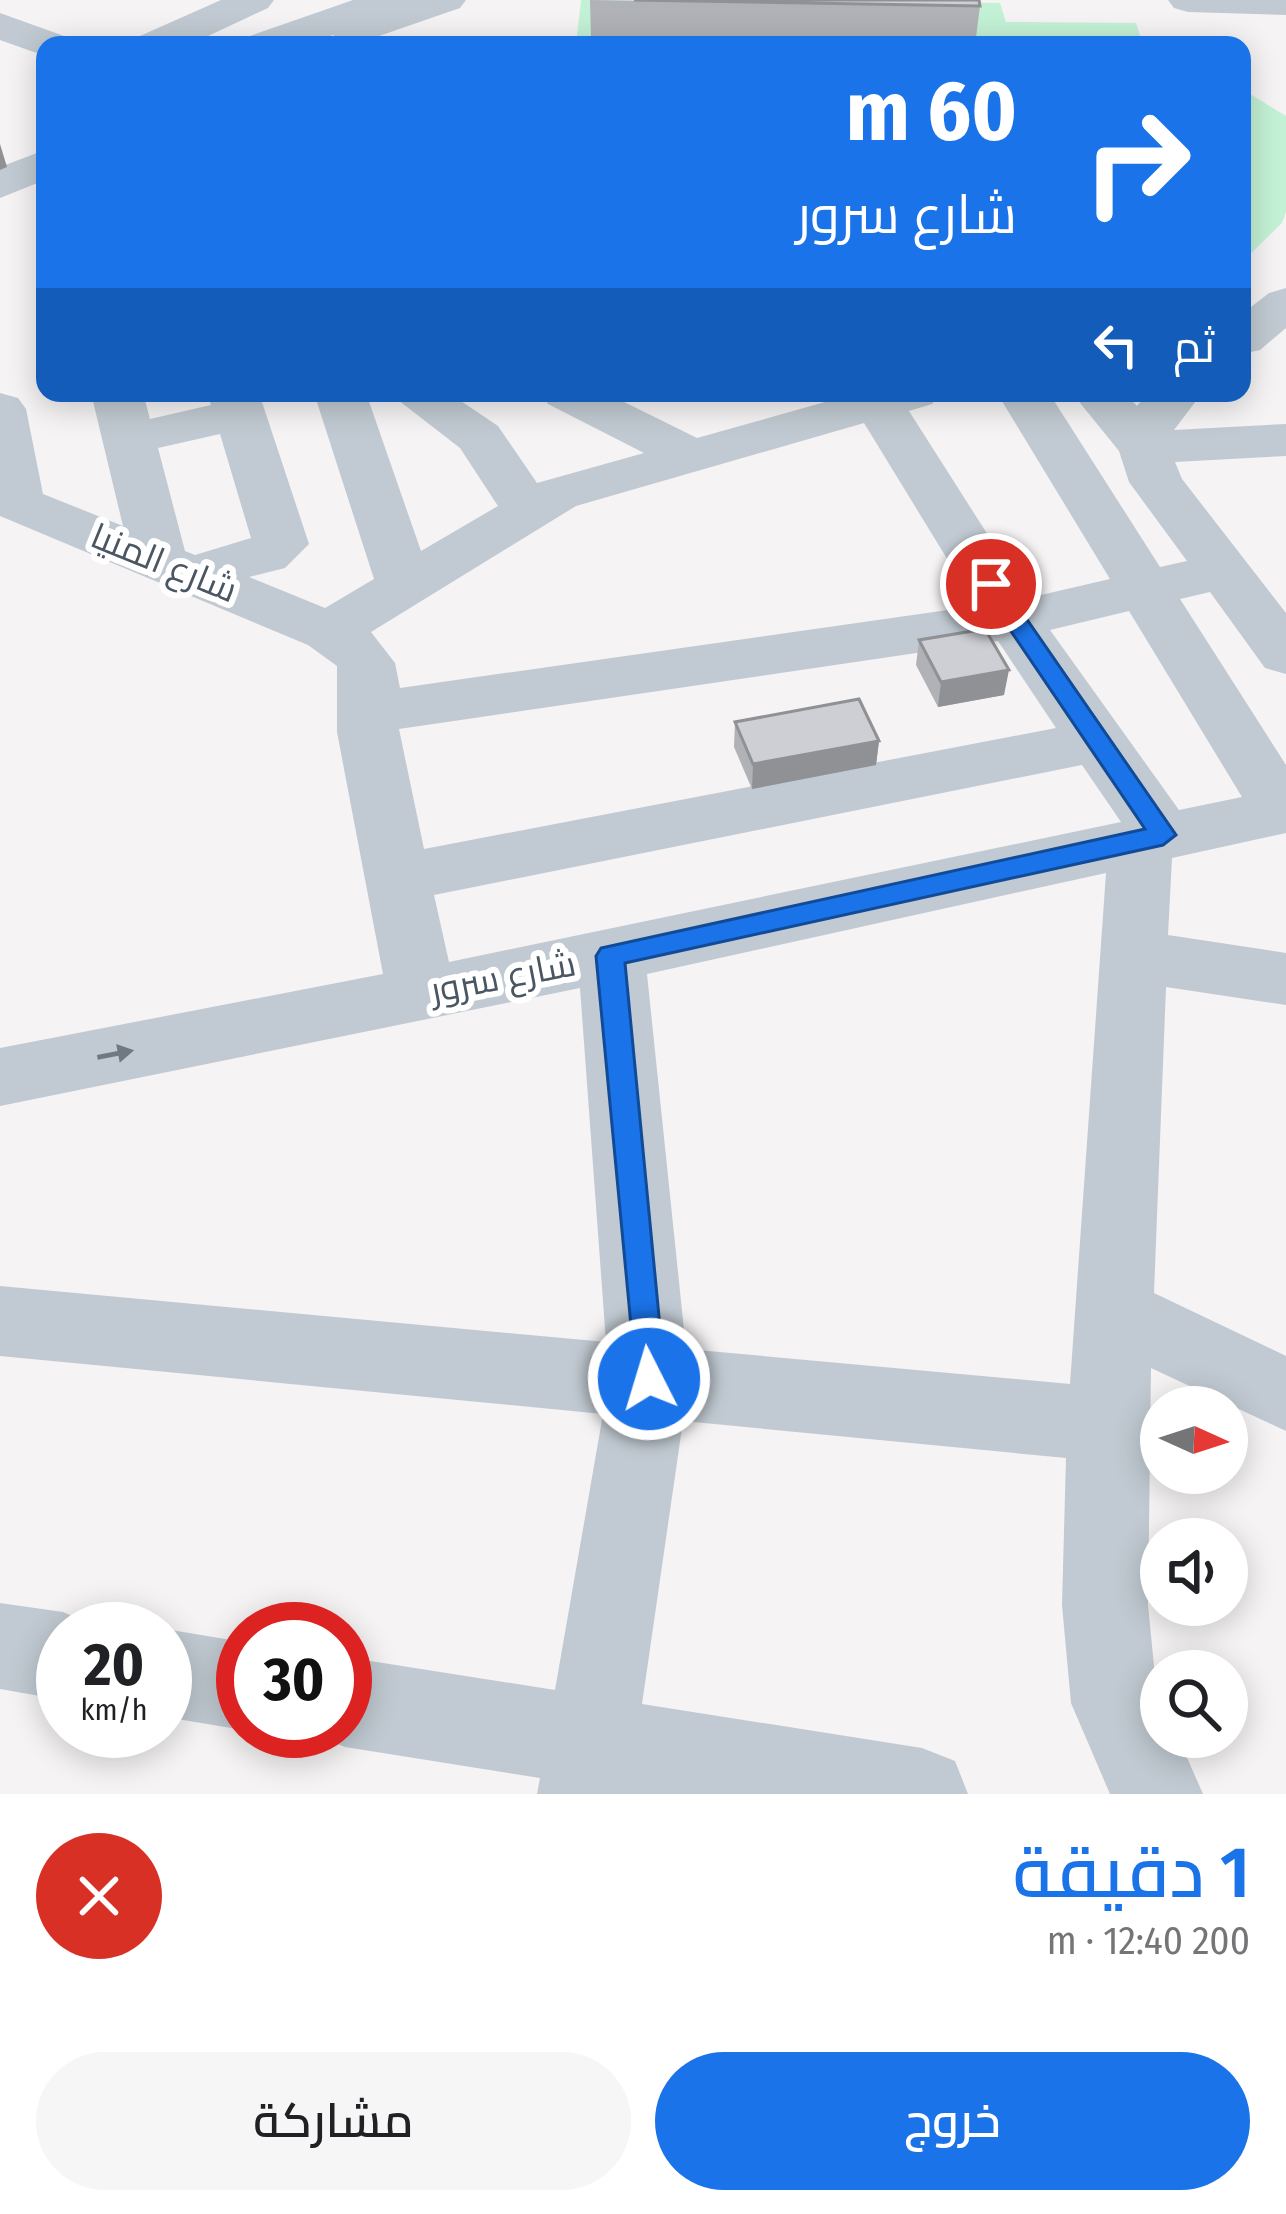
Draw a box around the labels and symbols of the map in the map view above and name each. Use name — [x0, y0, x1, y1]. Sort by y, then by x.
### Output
street label: شارع المنيا — [84, 514, 244, 614]
pin — [940, 533, 1042, 635]
street label: شارع سرور — [425, 941, 580, 1015]
one-way arrow — [96, 1044, 134, 1063]
position arrow — [586, 1316, 712, 1442]
north arrow — [1140, 1386, 1248, 1494]
speed limit sign: 30 — [216, 1602, 372, 1758]

